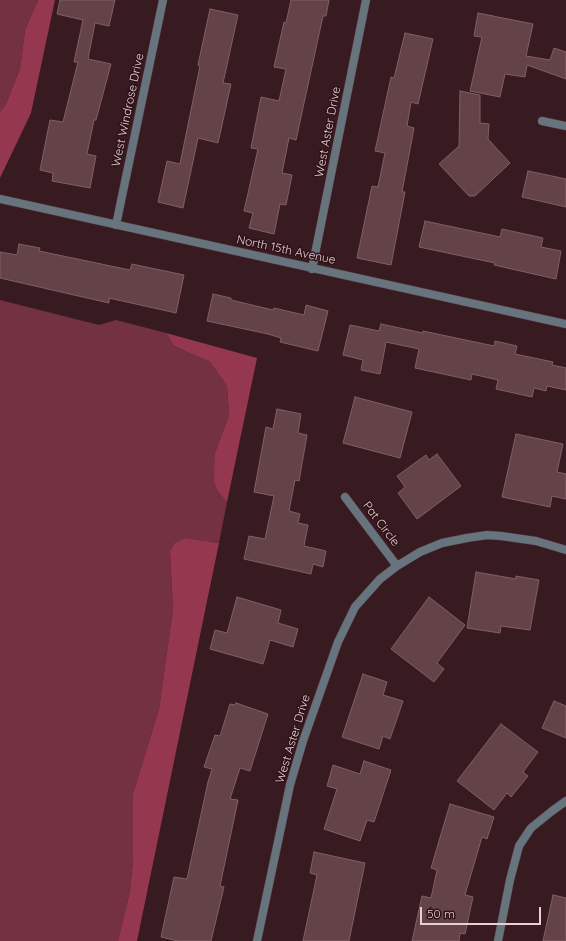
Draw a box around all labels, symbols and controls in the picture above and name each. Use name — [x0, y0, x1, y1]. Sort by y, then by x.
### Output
street label: West Windrose Drive — [109, 52, 147, 168]
street label: West Aster Drive — [312, 85, 344, 179]
street label: North 15th Avenue — [235, 232, 337, 268]
street label: Pat Circle — [360, 499, 402, 549]
street label: West Aster Drive — [273, 693, 313, 785]
scale bar — [422, 899, 543, 925]
text: 50 m — [427, 906, 455, 921]

